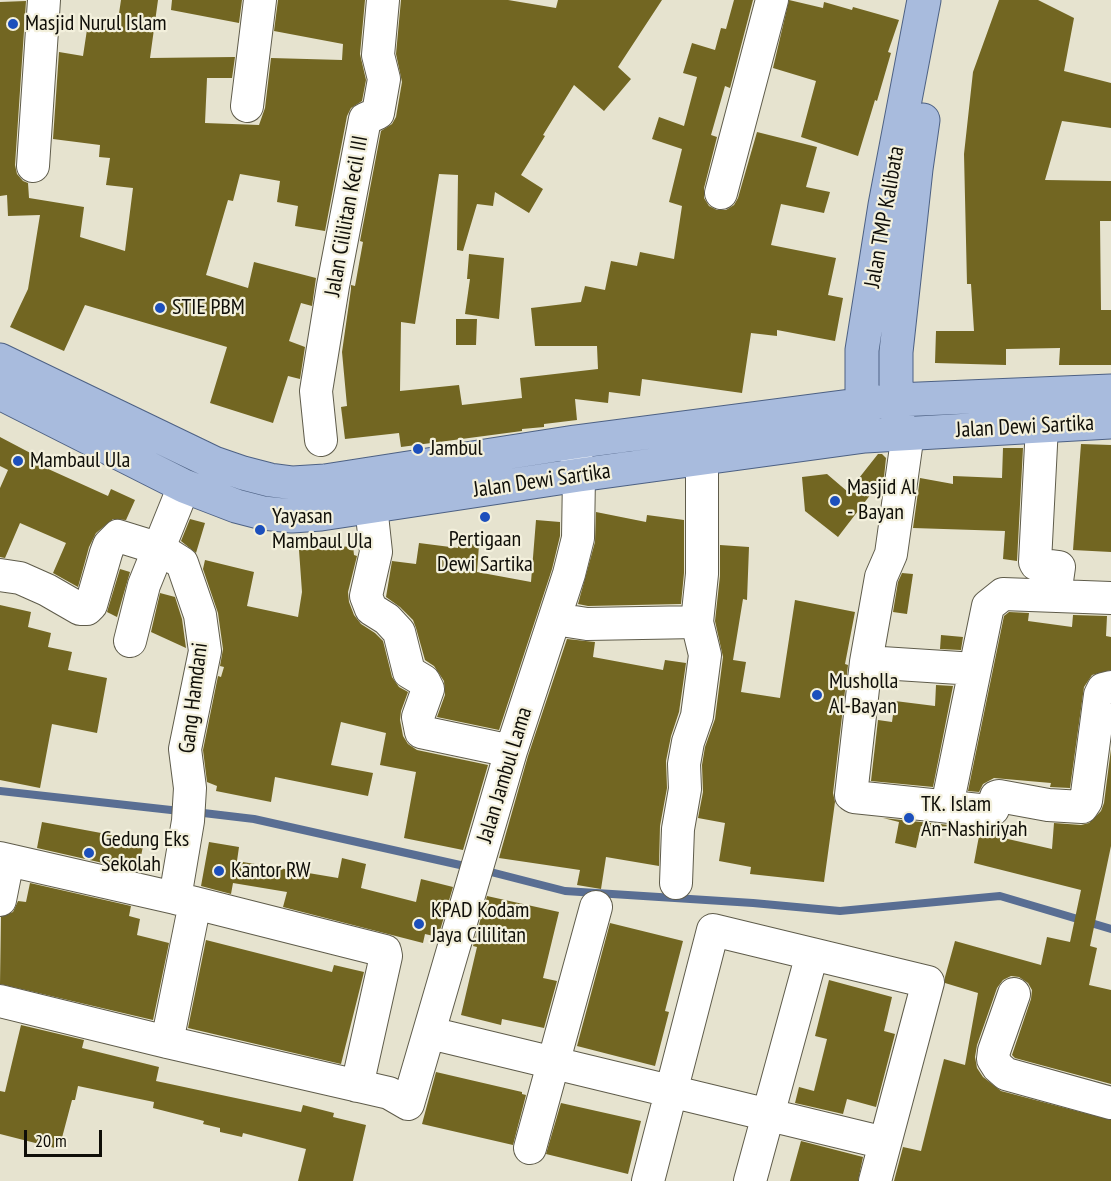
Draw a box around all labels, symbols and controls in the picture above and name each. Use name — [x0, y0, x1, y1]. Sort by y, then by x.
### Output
place label: Masjid Nurul Islam — [25, 11, 167, 37]
marker: Masjid Nurul Islam — [6, 17, 20, 31]
street label: Jalan Cililitan Kecil III — [320, 134, 374, 298]
street label: Jalan TMP Kalibata — [860, 144, 910, 290]
place label: STIE PBM — [172, 295, 245, 321]
marker: STIE PBM — [153, 301, 167, 315]
street label: Jalan Dewi Sartika — [955, 410, 1095, 444]
place label: Jambul — [430, 436, 483, 462]
marker: Jambul — [411, 442, 425, 456]
place label: Mambaul Ula — [30, 448, 130, 474]
marker: Mambaul Ula — [11, 454, 25, 468]
street label: Jalan Dewi Sartika — [472, 458, 612, 504]
place label: Masjid Al - Bayan — [847, 475, 916, 526]
marker: Masjid Al - Bayan — [828, 494, 842, 508]
place label: Yayasan Mambaul Ula — [272, 504, 372, 556]
marker: Pertigaan Dewi Sartika — [478, 510, 492, 524]
marker: Yayasan Mambaul Ula — [253, 523, 267, 537]
place label: Pertigaan Dewi Sartika — [437, 527, 533, 578]
street label: Gang Hamdani — [174, 641, 214, 755]
place label: Musholla Al-Bayan — [829, 669, 898, 720]
marker: Musholla Al-Bayan — [810, 688, 824, 702]
street label: Jalan Jambul Lama — [472, 704, 538, 846]
place label: TK. Islam An-Nashiriyah — [921, 792, 1028, 843]
marker: TK. Islam An-Nashiriyah — [902, 811, 916, 825]
place label: Gedung Eks Sekolah — [101, 827, 189, 878]
marker: Gedung Eks Sekolah — [82, 846, 96, 860]
place label: Kantor RW — [231, 858, 311, 884]
marker: Kantor RW — [212, 864, 226, 878]
place label: KPAD Kodam Jaya Cililitan — [431, 898, 529, 950]
marker: KPAD Kodam Jaya Cililitan — [412, 917, 426, 931]
scale bar — [27, 1118, 105, 1156]
text: 20 m — [35, 1129, 67, 1152]

